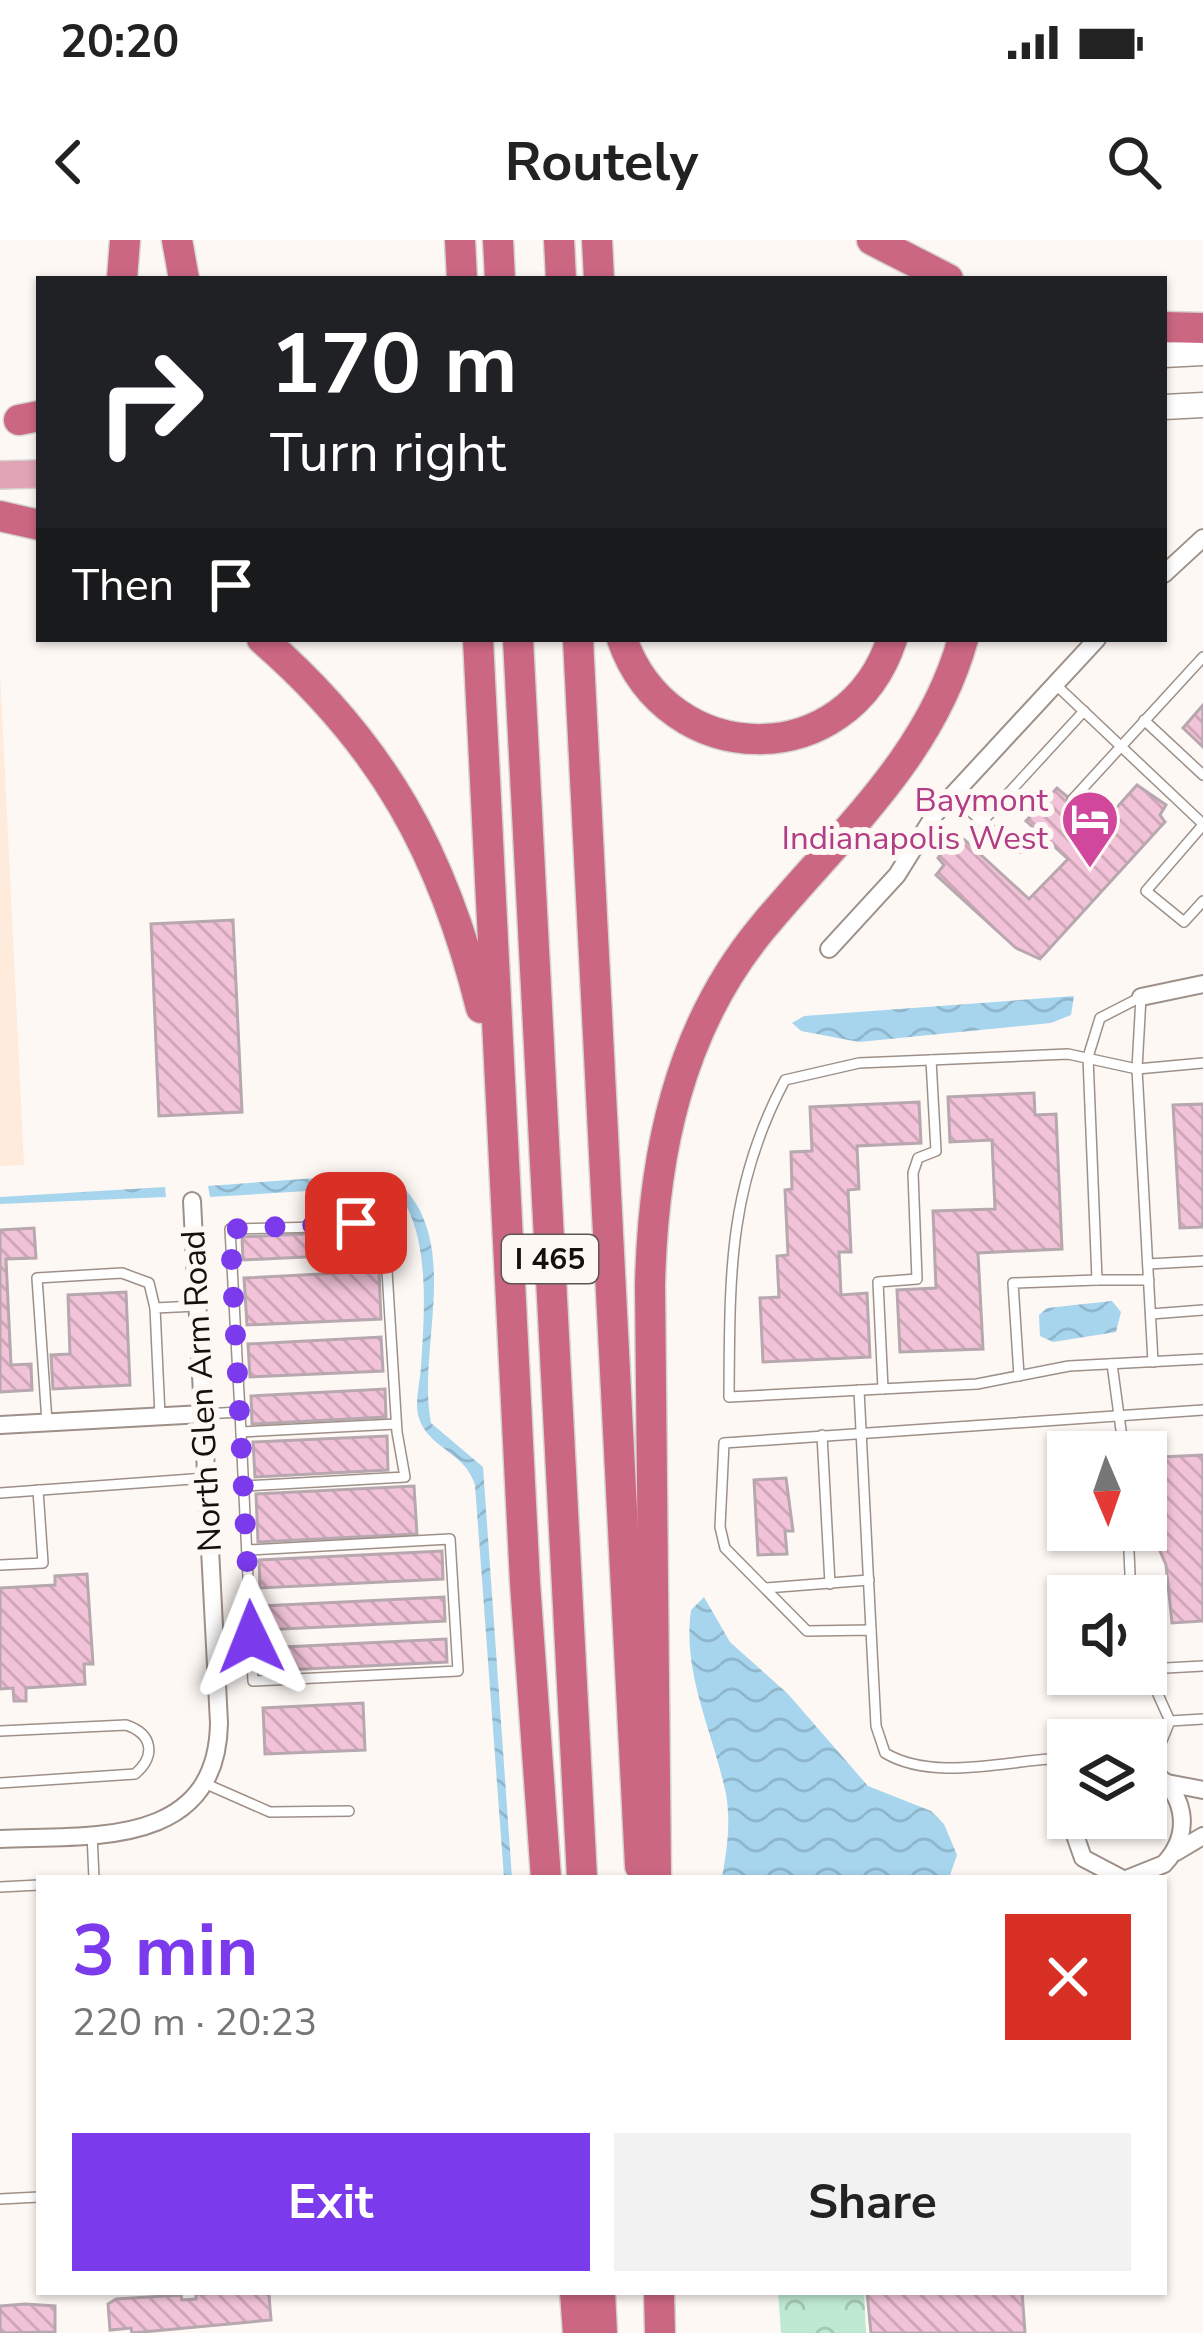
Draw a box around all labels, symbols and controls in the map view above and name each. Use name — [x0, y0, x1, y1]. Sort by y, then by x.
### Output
text: 20:20 — [60, 12, 179, 73]
text: Routely — [505, 125, 698, 199]
icon: back — [36, 129, 102, 195]
icon: search — [1101, 129, 1167, 195]
text: 170 m — [270, 307, 518, 422]
icon: right — [72, 324, 228, 480]
text: Turn right — [270, 416, 506, 490]
icon: arrive — [198, 552, 264, 618]
text: Then — [72, 555, 174, 616]
place label: Baymont Indianapolis West — [782, 778, 1048, 861]
hotel icon: Baymont Indianapolis West — [1059, 788, 1121, 870]
pin — [305, 1172, 407, 1274]
icon: arrive — [323, 1190, 389, 1256]
street label: North Glen Arm Road — [171, 1229, 233, 1553]
road number: I 465 — [502, 1235, 598, 1283]
north arrow — [1047, 1431, 1167, 1551]
map controls — [1047, 1431, 1167, 1839]
position arrow — [188, 1574, 314, 1700]
button: sound — [1047, 1575, 1167, 1695]
button: layers — [1047, 1719, 1167, 1839]
text: 3 min — [72, 1902, 258, 2000]
button: close — [1005, 1914, 1131, 2040]
text: 220 m · 20:23 — [72, 1996, 317, 2049]
button: Exit — [72, 2133, 590, 2271]
button: Share — [614, 2133, 1131, 2271]

